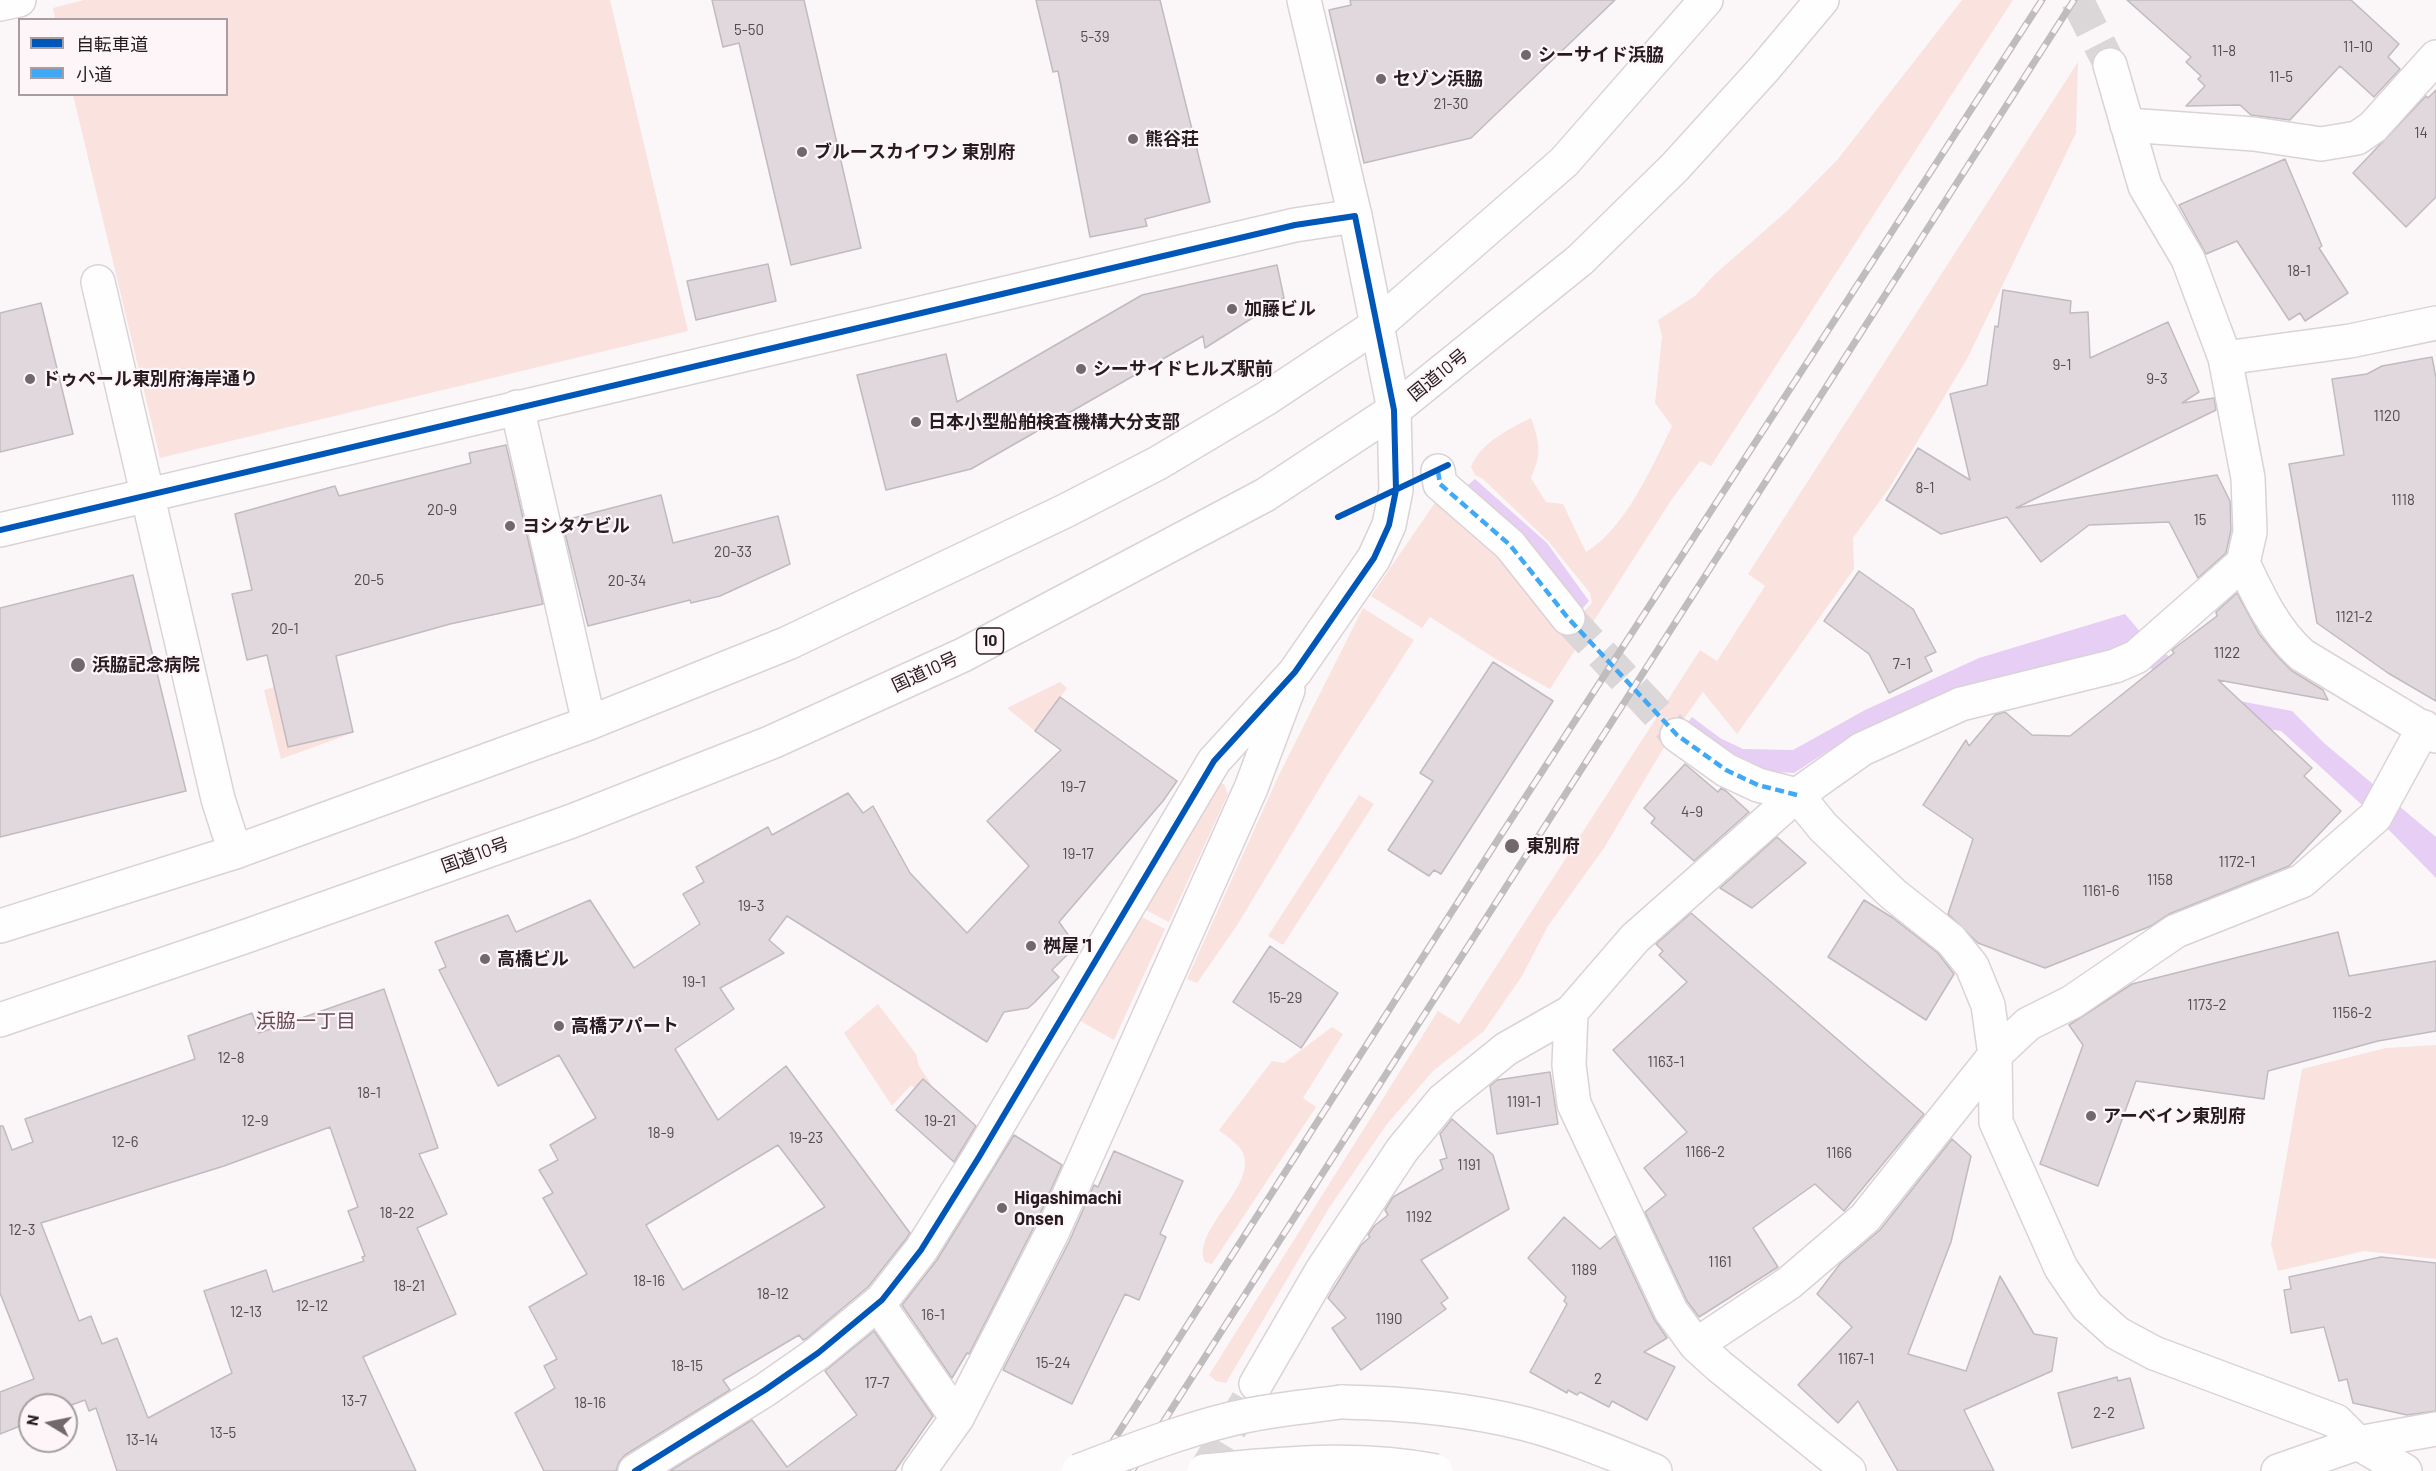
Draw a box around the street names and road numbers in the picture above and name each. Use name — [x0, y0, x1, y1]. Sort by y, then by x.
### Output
street label: 国道10号 — [1404, 344, 1472, 406]
road number: 10 — [976, 628, 1004, 654]
street label: 国道10号 — [889, 647, 961, 697]
street label: 国道10号 — [438, 833, 512, 877]

